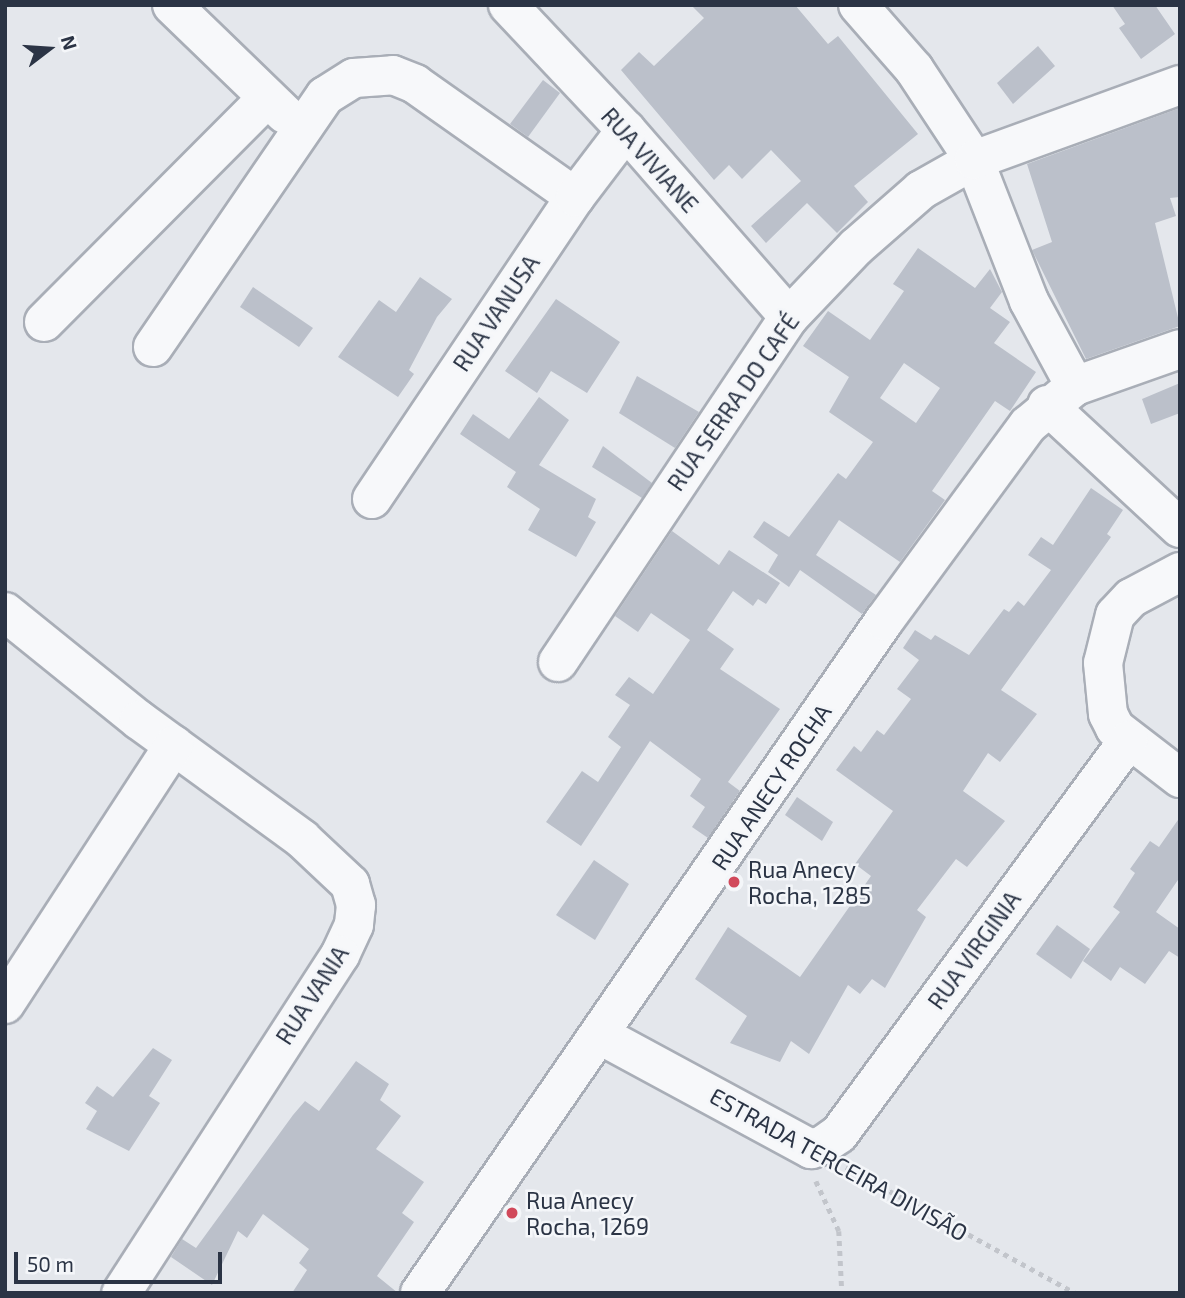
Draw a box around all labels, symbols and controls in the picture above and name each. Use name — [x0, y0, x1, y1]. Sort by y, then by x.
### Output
north arrow — [14, 14, 84, 84]
text: N — [57, 33, 83, 53]
street label: RUA VIVIANE — [595, 102, 705, 218]
street label: RUA VANUSA — [447, 249, 545, 377]
street label: RUA SERRA DO CAFÉ — [661, 308, 805, 496]
street label: RUA ANECY ROCHA — [705, 698, 837, 876]
place label: Rua Anecy Rocha, 1285 — [748, 855, 871, 909]
marker: Rua Anecy Rocha, 1285 — [726, 874, 742, 890]
street label: RUA VIRGINIA — [922, 885, 1026, 1015]
street label: RUA VANIA — [270, 940, 354, 1050]
street label: ESTRADA TERCEIRA DIVISÃO — [705, 1081, 973, 1247]
place label: Rua Anecy Rocha, 1269 — [526, 1186, 649, 1240]
marker: Rua Anecy Rocha, 1269 — [504, 1205, 520, 1221]
scale bar — [18, 1238, 226, 1282]
text: 50 m — [27, 1251, 74, 1276]

